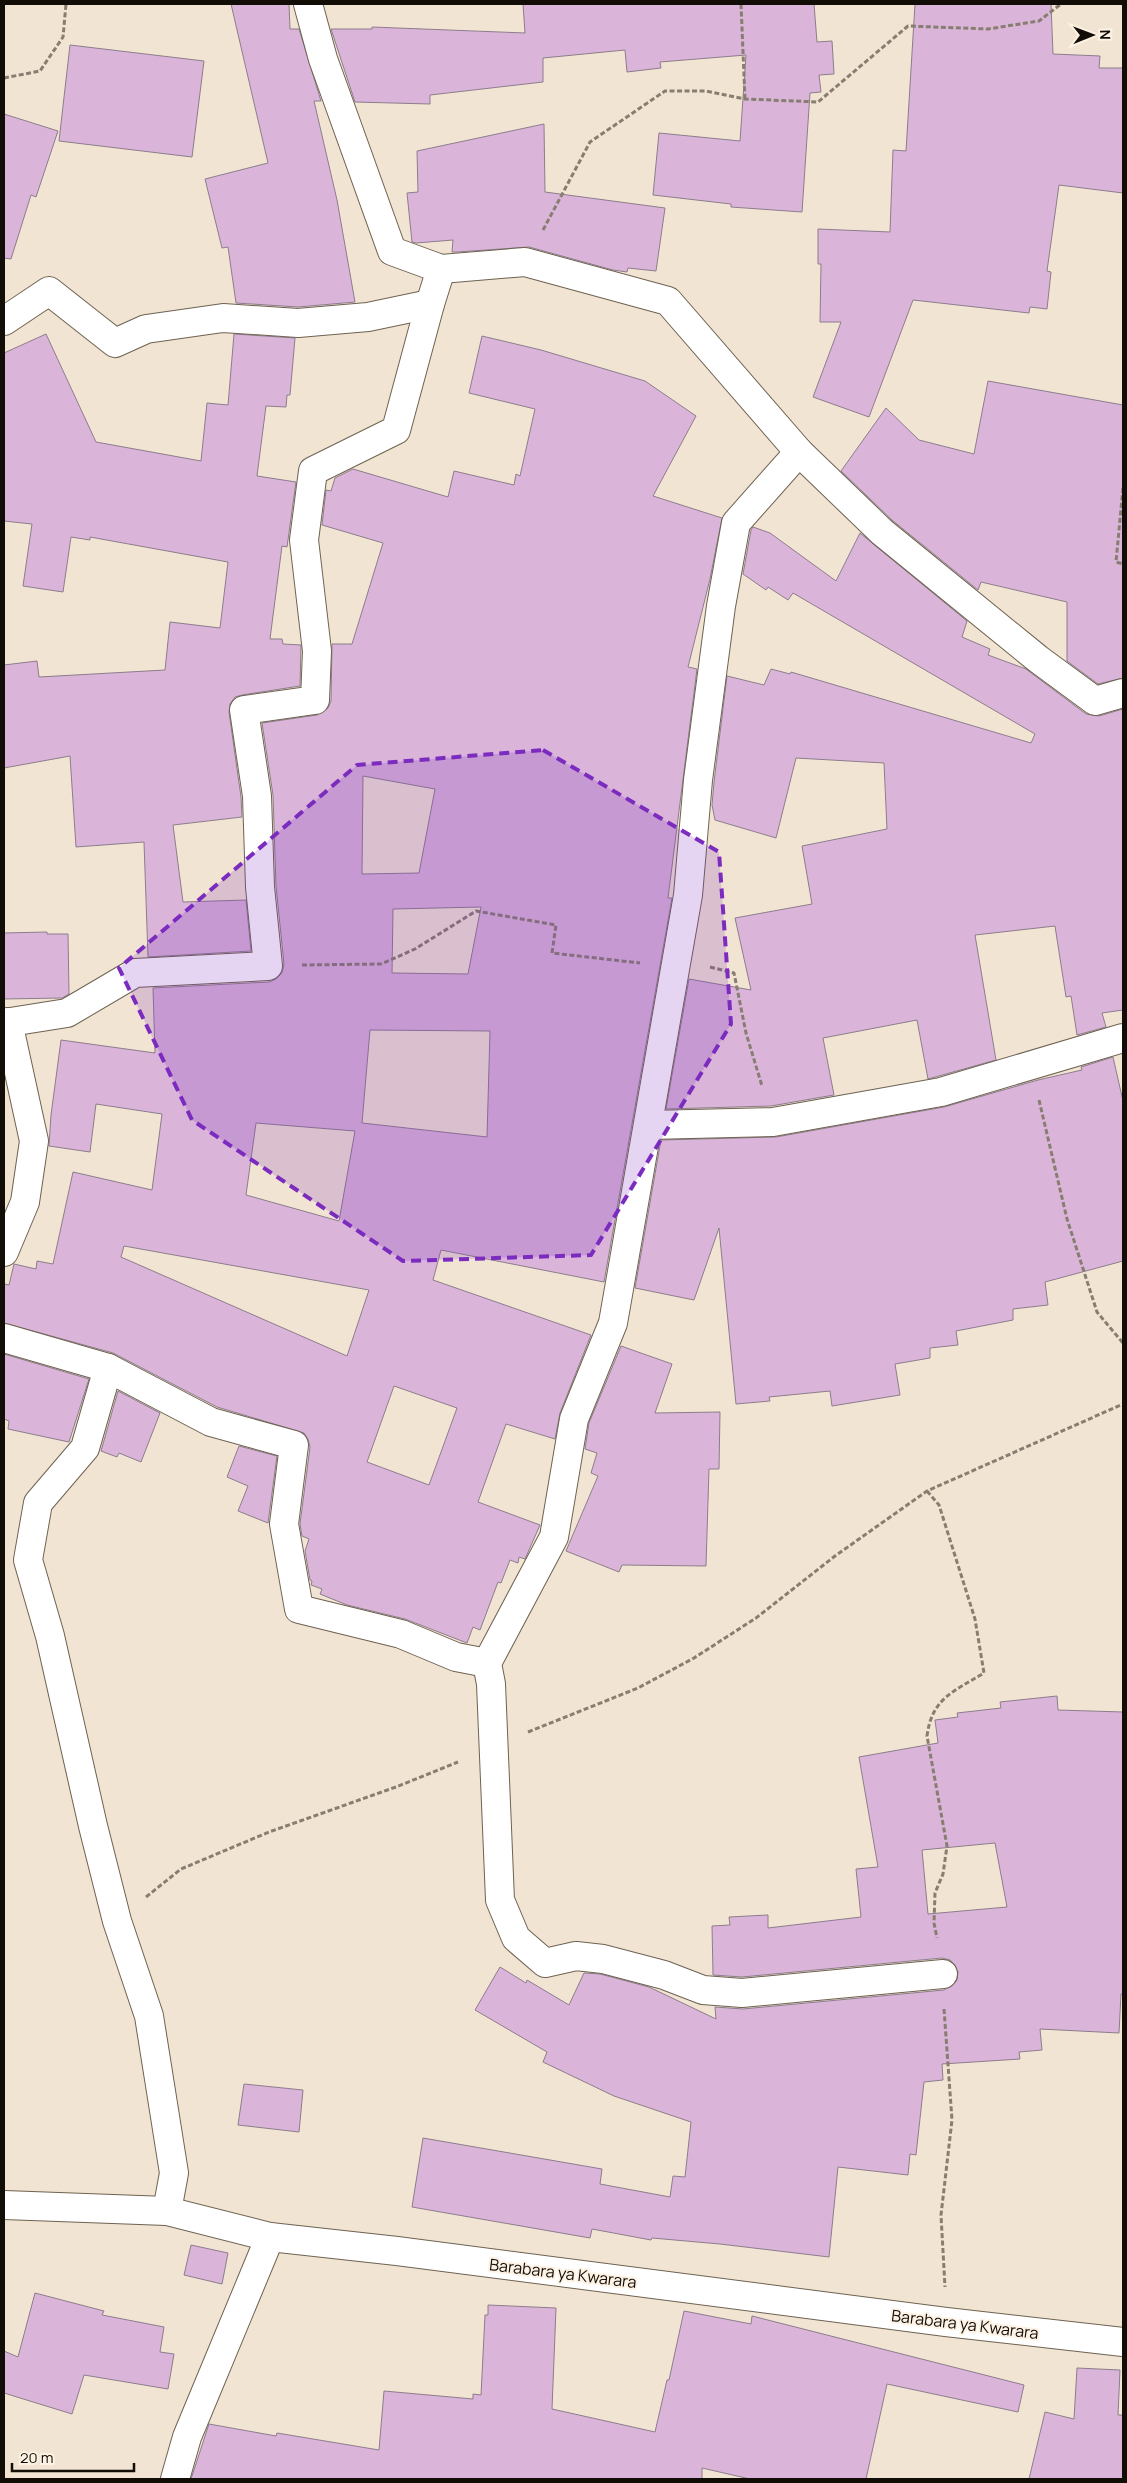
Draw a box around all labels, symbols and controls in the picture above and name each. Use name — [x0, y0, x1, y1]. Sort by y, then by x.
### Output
north arrow — [1067, 10, 1117, 60]
text: N — [1096, 30, 1115, 40]
street label: Barabara ya Kwarara — [488, 2253, 638, 2293]
street label: Barabara ya Kwarara — [890, 2304, 1040, 2344]
scale bar — [12, 2440, 135, 2472]
text: 20 m — [20, 2447, 53, 2468]

